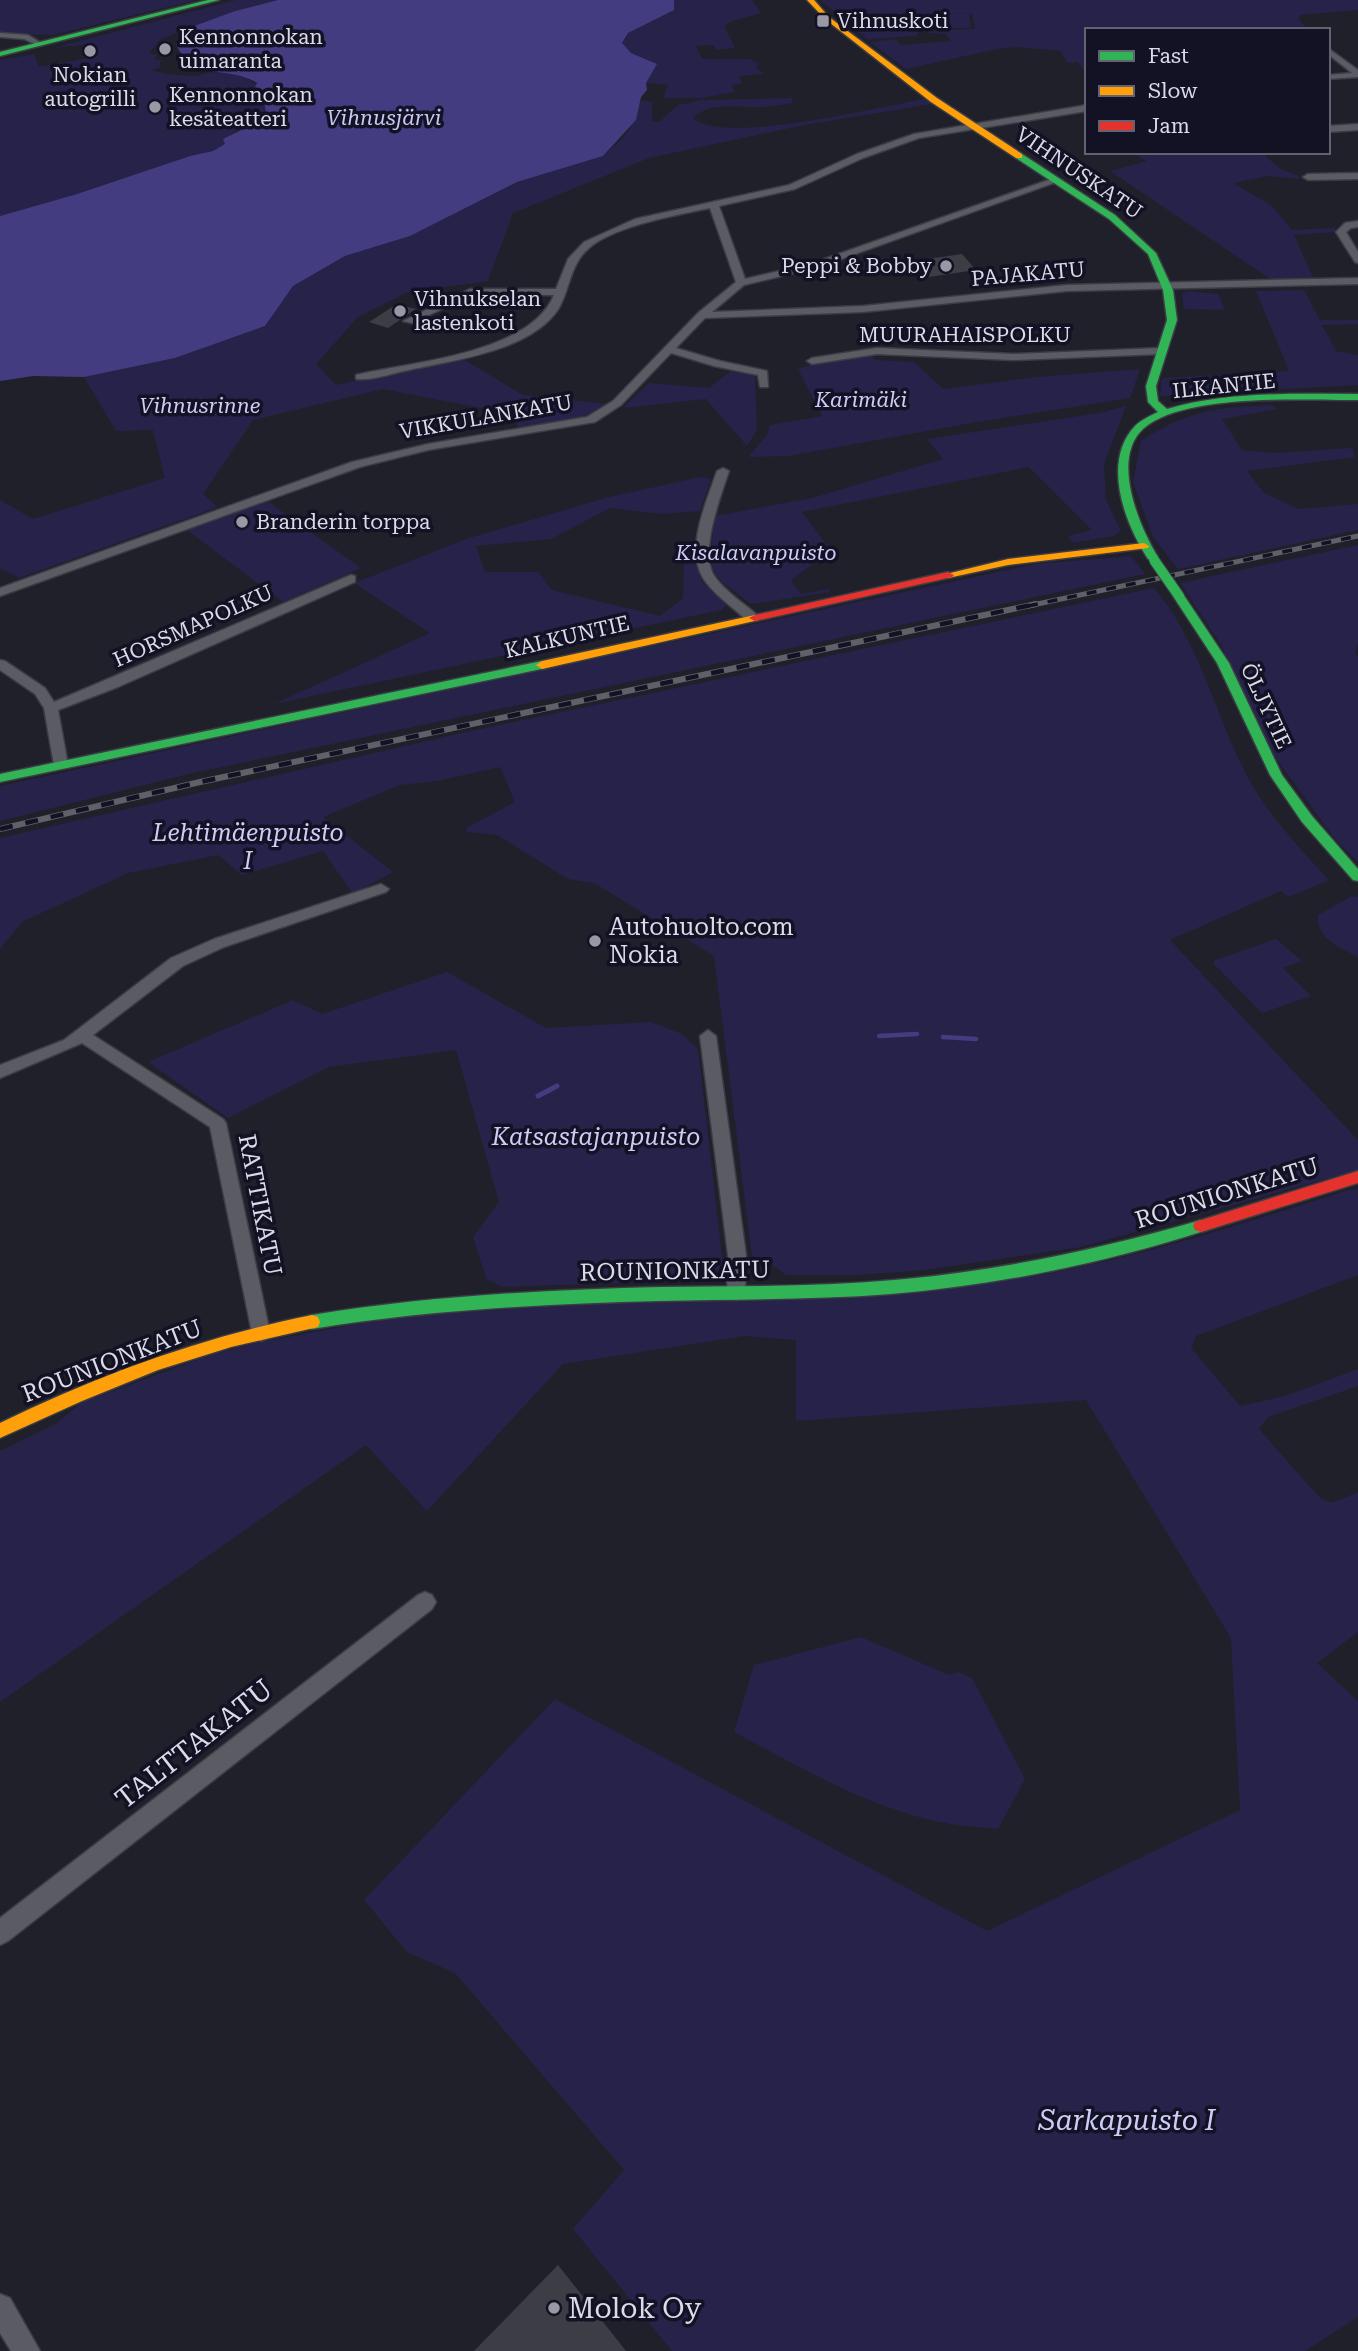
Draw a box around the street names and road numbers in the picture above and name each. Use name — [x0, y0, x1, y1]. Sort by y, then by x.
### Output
street label: VIHNUSKATU — [1011, 122, 1147, 224]
street label: PAJAKATU — [970, 257, 1086, 291]
street label: MUURAHAISPOLKU — [859, 323, 1071, 347]
street label: ILKANTIE — [1171, 369, 1277, 403]
street label: VIKKULANKATU — [398, 390, 574, 444]
street label: HORSMAPOLKU — [109, 580, 277, 672]
street label: KALKUNTIE — [502, 611, 632, 663]
street label: ÖLJYTIE — [1236, 659, 1297, 753]
street label: RATTIKATU — [233, 1132, 287, 1278]
street label: ROUNIONKATU — [1132, 1152, 1322, 1234]
street label: ROUNIONKATU — [579, 1255, 771, 1287]
street label: ROUNIONKATU — [18, 1314, 206, 1408]
street label: TALTTAKATU — [109, 1672, 279, 1816]

